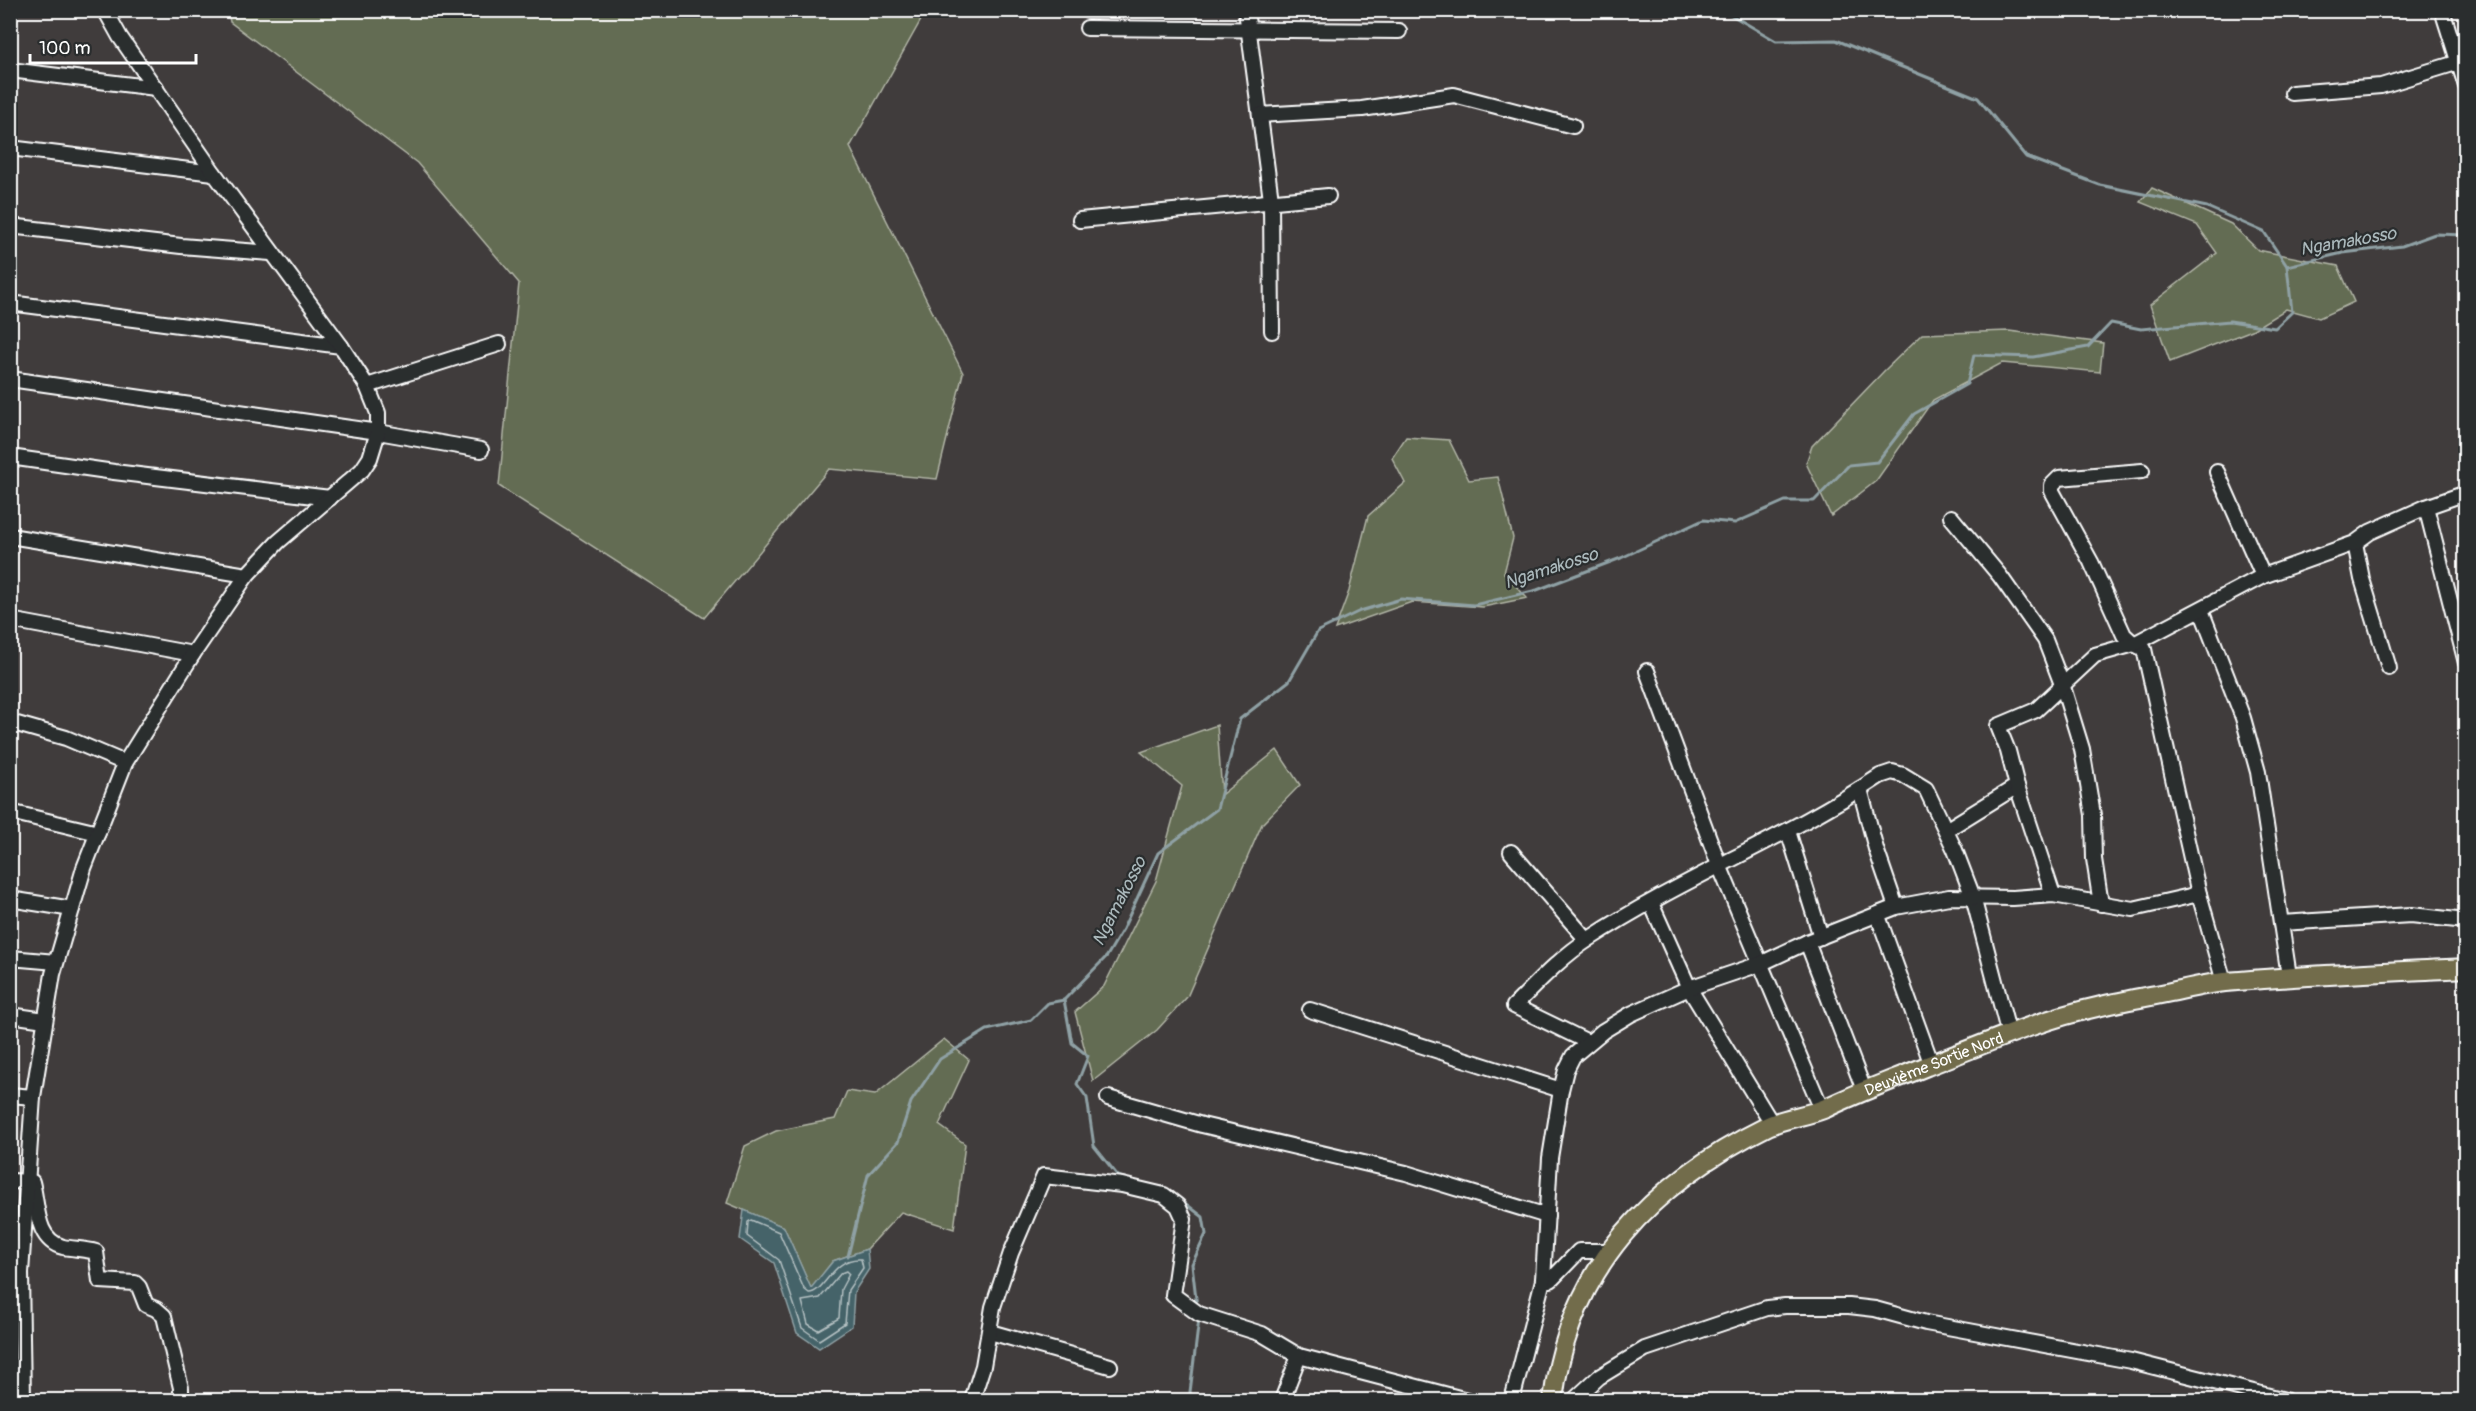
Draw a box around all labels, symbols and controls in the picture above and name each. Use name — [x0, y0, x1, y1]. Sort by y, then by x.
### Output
scale bar — [30, 27, 196, 65]
text: 100 m — [39, 37, 91, 60]
water label: Ngamakosso — [2298, 222, 2399, 261]
water label: Ngamakosso — [1502, 542, 1602, 594]
water label: Ngamakosso — [1087, 852, 1152, 950]
street label: Deuxième Sortie Nord — [1862, 1028, 2006, 1101]

